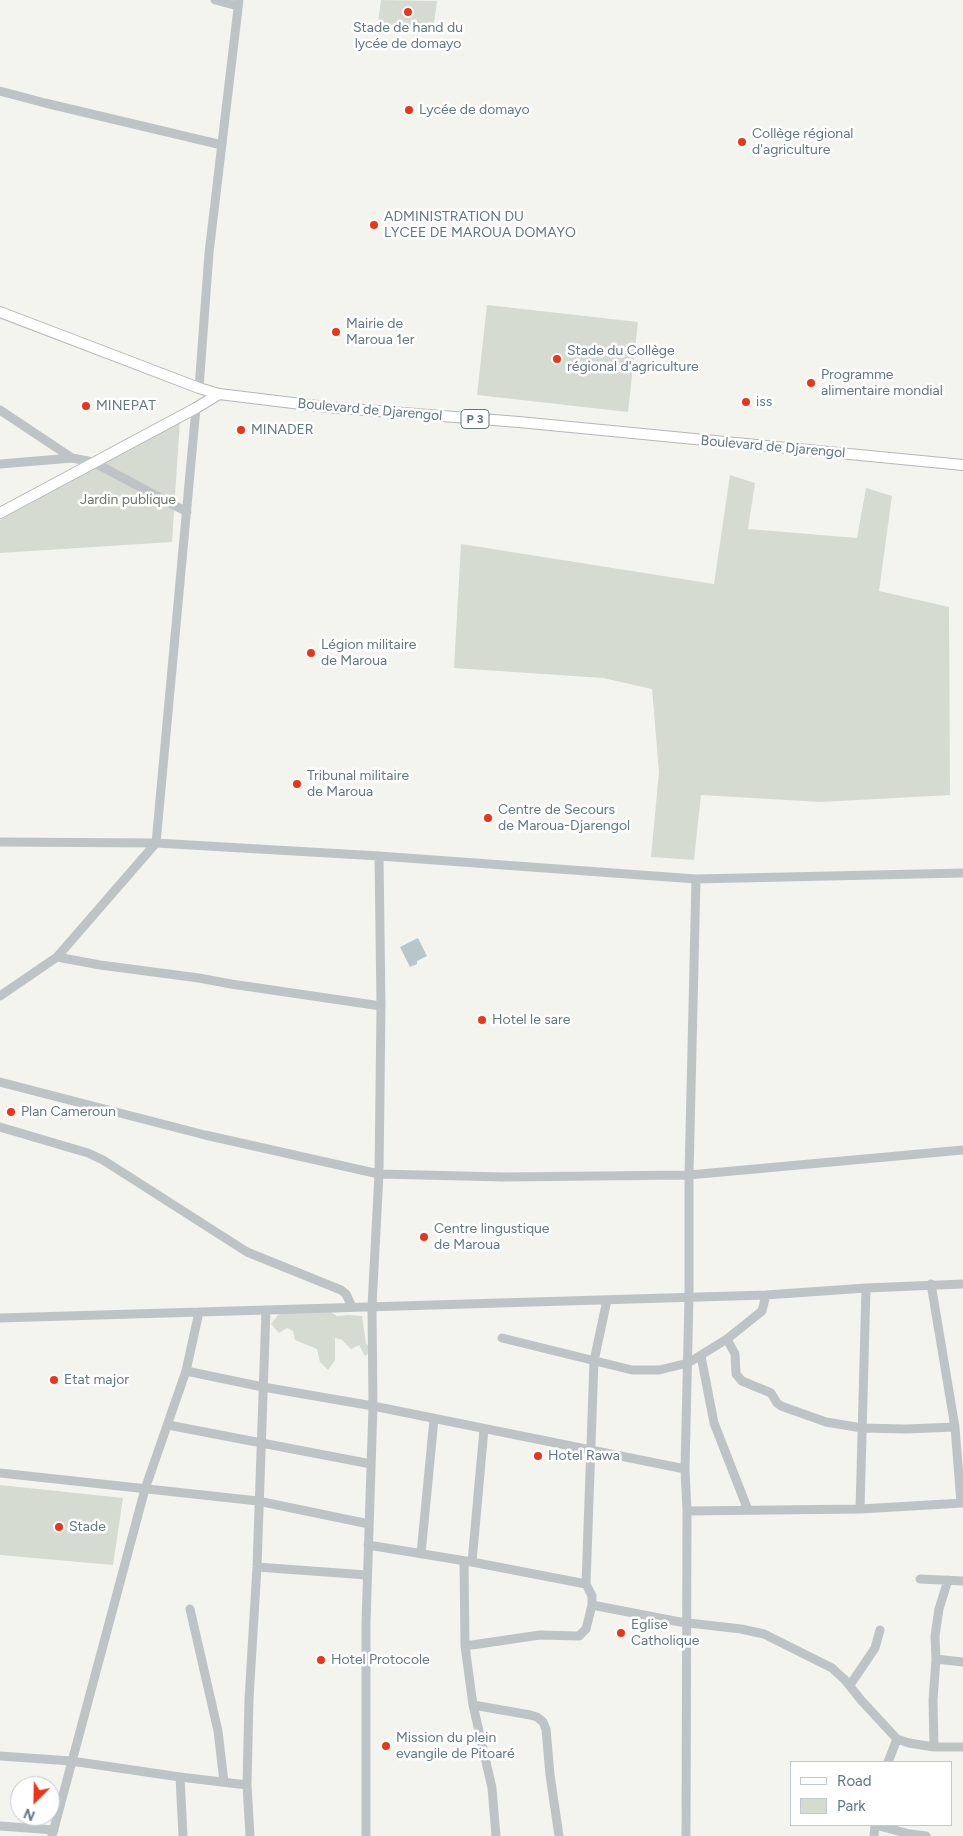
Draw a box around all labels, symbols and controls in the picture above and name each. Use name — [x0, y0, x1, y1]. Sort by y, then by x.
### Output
marker: Stade de hand du lycée de domayo — [402, 6, 414, 18]
place label: Stade de hand du lycée de domayo — [353, 20, 463, 52]
place label: Lycée de domayo — [419, 102, 530, 118]
marker: Lycée de domayo — [403, 104, 415, 116]
place label: Collège régional d'agriculture — [752, 126, 853, 158]
marker: Collège régional d'agriculture — [736, 136, 748, 148]
place label: ADMINISTRATION DU LYCEE DE MAROUA DOMAYO — [384, 209, 576, 242]
marker: ADMINISTRATION DU LYCEE DE MAROUA DOMAYO — [368, 219, 380, 231]
place label: Mairie de Maroua 1er — [346, 316, 414, 348]
marker: Mairie de Maroua 1er — [330, 326, 342, 338]
place label: Stade du Collège régional d'agriculture — [567, 343, 699, 376]
marker: Stade du Collège régional d'agriculture — [551, 353, 563, 365]
place label: Programme alimentaire mondial — [821, 367, 943, 400]
marker: Programme alimentaire mondial — [805, 377, 817, 389]
place label: iss — [756, 394, 772, 410]
street label: Boulevard de Djarengol — [297, 395, 443, 425]
marker: iss — [740, 396, 752, 408]
place label: MINEPAT — [96, 398, 156, 414]
marker: MINEPAT — [80, 400, 92, 412]
road number: P 3 — [461, 409, 489, 428]
place label: MINADER — [251, 422, 314, 438]
marker: MINADER — [235, 424, 247, 436]
street label: Boulevard de Djarengol — [700, 432, 846, 462]
park label: Jardin publique — [80, 492, 176, 508]
place label: Légion militaire de Maroua — [321, 637, 416, 670]
marker: Légion militaire de Maroua — [305, 647, 317, 659]
place label: Tribunal militaire de Maroua — [307, 768, 409, 800]
marker: Tribunal militaire de Maroua — [291, 778, 303, 790]
place label: Centre de Secours de Maroua-Djarengol — [498, 802, 630, 834]
marker: Centre de Secours de Maroua-Djarengol — [482, 812, 494, 824]
place label: Hotel le sare — [492, 1012, 570, 1028]
marker: Hotel le sare — [476, 1014, 488, 1026]
place label: Plan Cameroun — [21, 1104, 116, 1120]
marker: Plan Cameroun — [5, 1106, 17, 1118]
place label: Centre lingustique de Maroua — [434, 1221, 549, 1254]
marker: Centre lingustique de Maroua — [418, 1231, 430, 1243]
place label: Etat major — [64, 1372, 129, 1388]
marker: Etat major — [48, 1374, 60, 1386]
place label: Hotel Rawa — [548, 1448, 620, 1464]
marker: Hotel Rawa — [532, 1450, 544, 1462]
place label: Stade — [69, 1519, 106, 1535]
marker: Stade — [53, 1521, 65, 1533]
place label: Eglise Catholique — [631, 1617, 699, 1650]
marker: Eglise Catholique — [615, 1627, 627, 1639]
place label: Hotel Protocole — [331, 1652, 430, 1668]
marker: Hotel Protocole — [315, 1654, 327, 1666]
place label: Mission du plein evangile de Pitoaré — [396, 1730, 515, 1762]
marker: Mission du plein evangile de Pitoaré — [380, 1740, 392, 1752]
legend — [790, 1761, 953, 1826]
text: Road — [837, 1772, 872, 1790]
north arrow — [10, 1776, 60, 1826]
text: Park — [837, 1797, 866, 1815]
text: N — [21, 1804, 38, 1824]

